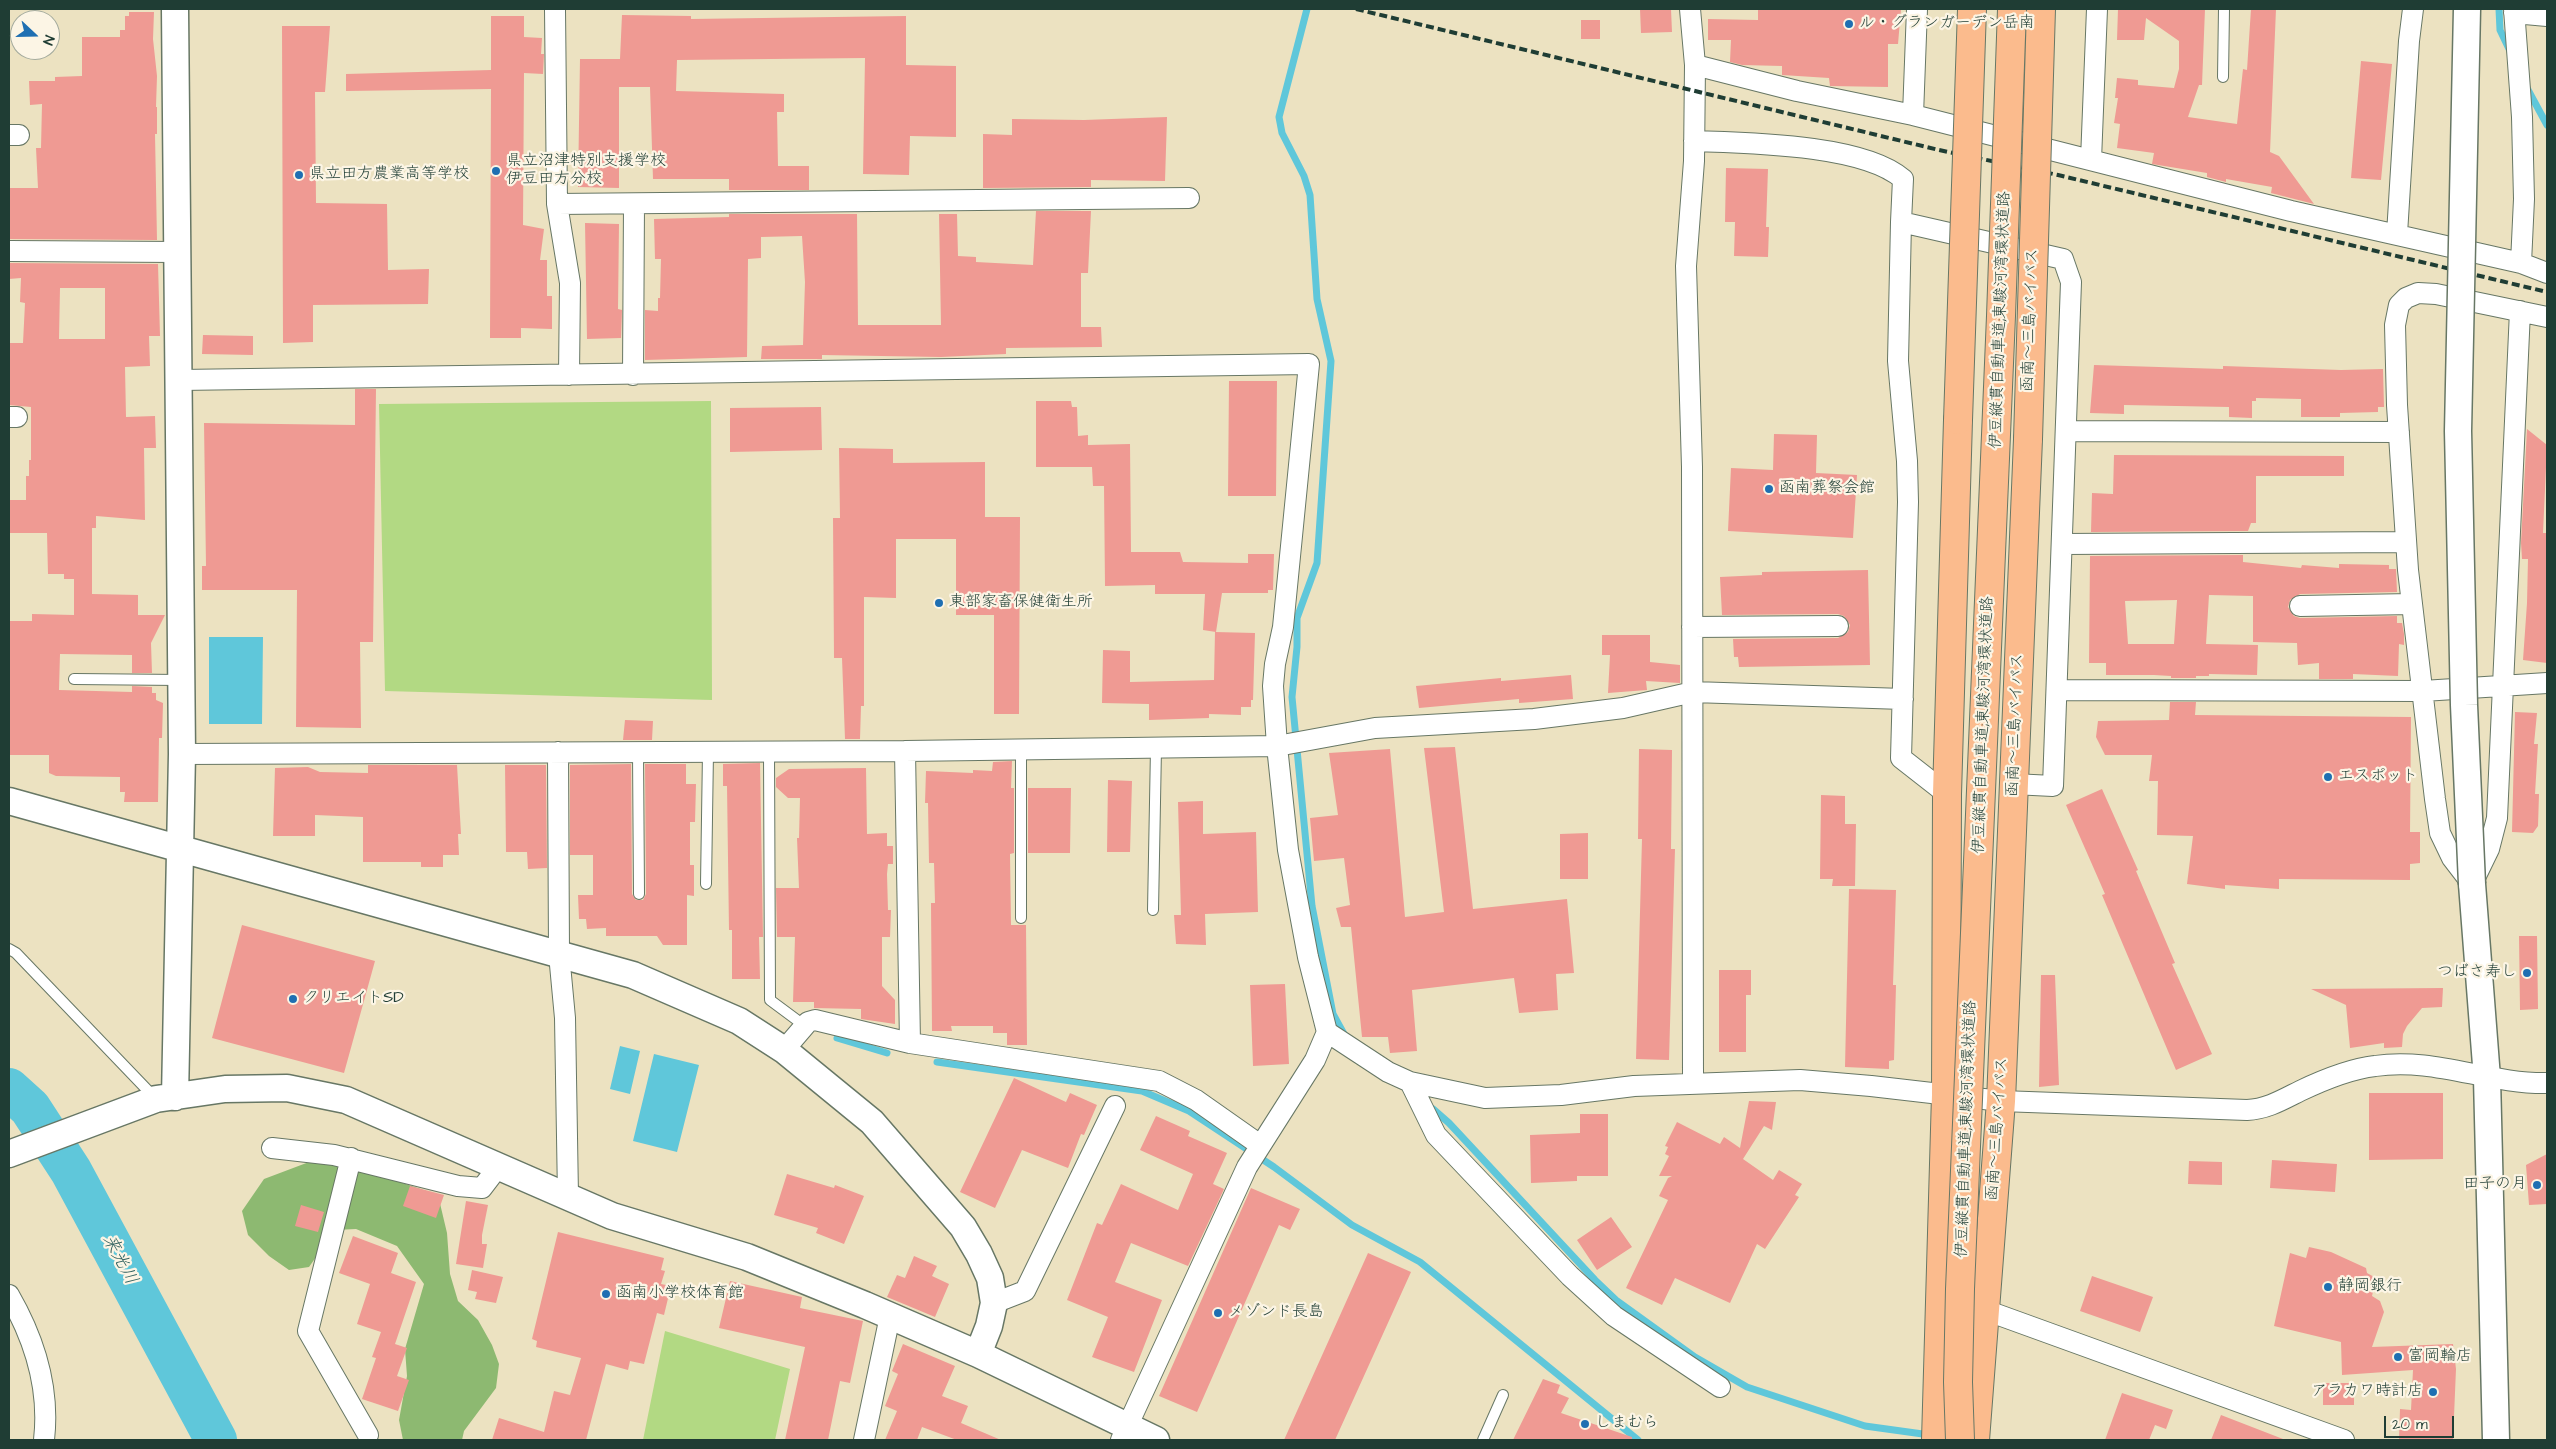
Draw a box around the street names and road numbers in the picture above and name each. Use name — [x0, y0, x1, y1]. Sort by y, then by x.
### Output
street label: 伊豆縦貫自動車道;東駿河湾環状道路 — [1987, 191, 2015, 449]
street label: 函南～三島バイパス — [2019, 248, 2043, 392]
street label: 伊豆縦貫自動車道;東駿河湾環状道路 — [1970, 596, 1998, 854]
street label: 函南～三島バイパス — [2004, 653, 2028, 797]
street label: 伊豆縦貫自動車道;東駿河湾環状道路 — [1953, 1000, 1981, 1258]
street label: 函南～三島バイパス — [1983, 1057, 2013, 1201]

